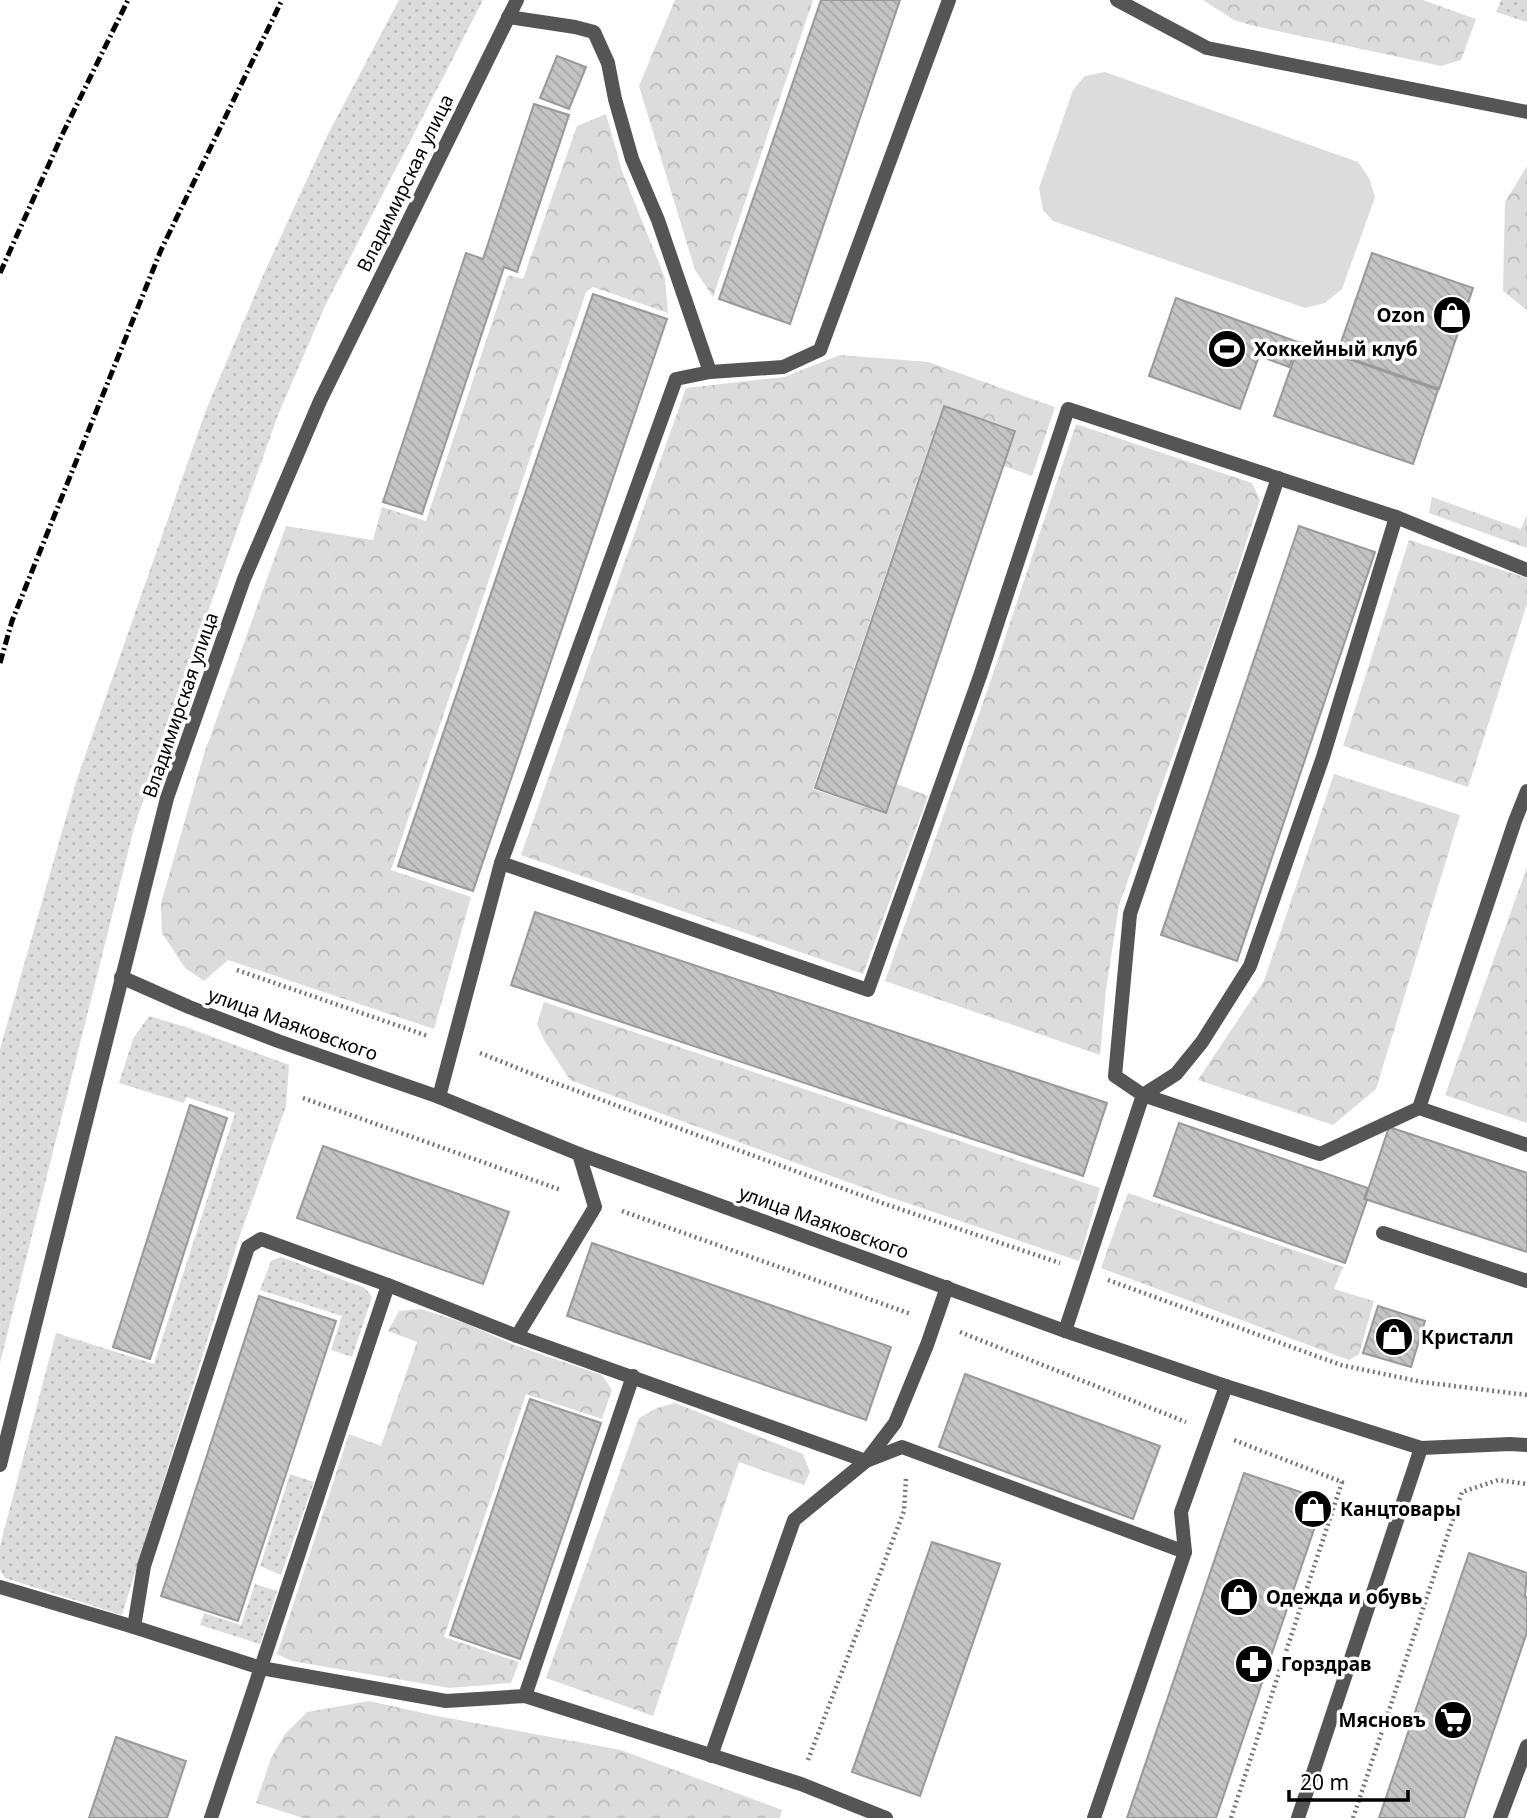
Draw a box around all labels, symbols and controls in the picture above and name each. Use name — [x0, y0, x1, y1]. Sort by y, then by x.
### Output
street label: Владимирская улица — [351, 90, 459, 276]
shop icon: Ozon — [1431, 294, 1473, 336]
place label: Ozon — [1376, 302, 1425, 328]
sports icon: Хоккейный клуб — [1206, 328, 1248, 370]
place label: Хоккейный клуб — [1254, 336, 1418, 362]
street label: Владимирская улица — [136, 609, 224, 801]
street label: улица Маяковского — [204, 981, 382, 1067]
street label: улица Маяковского — [735, 1179, 913, 1265]
shop icon: Кристалл — [1373, 1316, 1415, 1358]
place label: Кристалл — [1421, 1324, 1514, 1350]
shop icon: Канцтовары — [1292, 1488, 1334, 1530]
place label: Канцтовары — [1340, 1496, 1461, 1522]
shop icon: Одежда и обувь — [1218, 1576, 1260, 1618]
place label: Одежда и обувь — [1266, 1584, 1422, 1610]
pharmacy icon: Горздрав — [1233, 1643, 1275, 1685]
place label: Горздрав — [1281, 1651, 1371, 1677]
supermarket icon: Мясновъ — [1432, 1699, 1474, 1741]
place label: Мясновъ — [1338, 1707, 1426, 1733]
scale bar — [1289, 1758, 1408, 1802]
text: 20 m — [1300, 1768, 1349, 1796]

